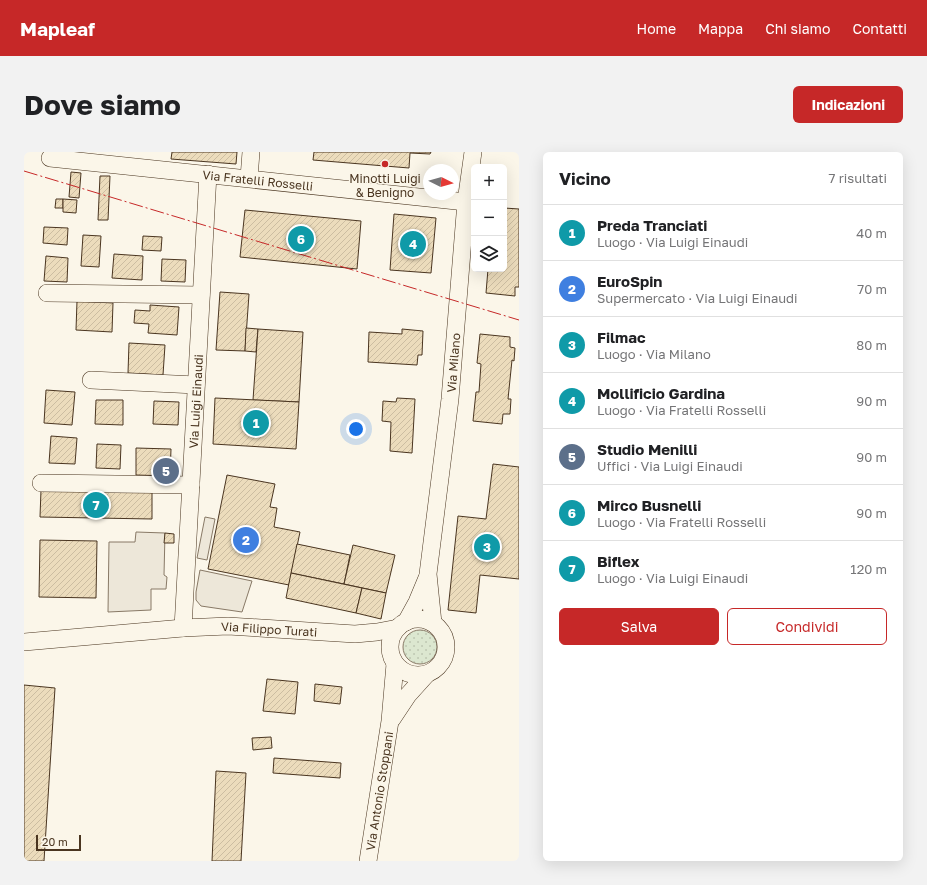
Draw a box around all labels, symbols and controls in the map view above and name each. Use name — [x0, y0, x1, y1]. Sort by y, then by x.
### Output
text: Mapleaf — [20, 17, 95, 40]
text: Home — [637, 20, 676, 37]
text: Mappa — [698, 20, 743, 37]
text: Chi siamo — [765, 20, 830, 37]
text: Contatti — [852, 20, 907, 37]
button: Indicazioni — [793, 86, 903, 123]
text: Dove siamo — [24, 88, 181, 121]
marker: Minotti Luigi & Benigno — [380, 159, 390, 169]
north arrow — [423, 164, 459, 200]
map controls — [471, 164, 507, 272]
button: + — [471, 164, 507, 200]
street label: Via Fratelli Rosselli — [202, 167, 314, 193]
text: Vicino — [559, 168, 611, 189]
text: 7 risultati — [829, 170, 887, 186]
place label: Minotti Luigi & Benigno — [349, 171, 421, 200]
button: − — [471, 200, 507, 236]
text: Preda Tranciati — [597, 216, 707, 234]
pin: 6 — [288, 224, 314, 254]
text: 1 — [569, 225, 575, 241]
text: 40 m — [856, 225, 887, 241]
pin: 4 — [400, 229, 426, 259]
text: Luogo · Via Luigi Einaudi — [597, 234, 748, 250]
button: layers — [471, 236, 507, 272]
text: EuroSpin — [597, 272, 662, 290]
text: 2 — [568, 281, 576, 297]
text: 70 m — [857, 281, 887, 297]
text: Supermercato · Via Luigi Einaudi — [597, 290, 798, 306]
text: Filmac — [597, 328, 646, 346]
street label: Via Milano — [443, 332, 463, 393]
text: 3 — [568, 337, 576, 353]
text: 80 m — [856, 337, 887, 353]
text: Luogo · Via Milano — [597, 346, 711, 362]
street label: Via Luigi Einaudi — [185, 354, 206, 449]
text: Mollificio Gardina — [597, 384, 725, 402]
text: 4 — [568, 393, 576, 409]
text: 90 m — [856, 393, 887, 409]
text: Luogo · Via Fratelli Rosselli — [597, 402, 766, 418]
pin: 1 — [243, 408, 269, 438]
your location — [346, 419, 366, 439]
text: Studio Menilli — [597, 440, 697, 458]
text: 5 — [568, 449, 576, 465]
text: 90 m — [856, 449, 887, 465]
pin: 5 — [153, 456, 179, 486]
text: Uffici · Via Luigi Einaudi — [597, 458, 743, 474]
pin: 7 — [83, 490, 109, 520]
text: Mirco Busnelli — [597, 496, 701, 514]
text: 6 — [568, 505, 576, 521]
text: 90 m — [856, 505, 887, 521]
text: Luogo · Via Fratelli Rosselli — [597, 514, 766, 530]
pin: 2 — [233, 525, 259, 555]
pin: 3 — [474, 532, 500, 562]
text: Biflex — [597, 552, 639, 570]
text: 7 — [568, 561, 576, 577]
text: 120 m — [850, 561, 887, 577]
text: Luogo · Via Luigi Einaudi — [597, 570, 748, 586]
button: Salva — [559, 608, 719, 645]
button: Condividi — [727, 608, 887, 645]
street label: Via Filippo Turati — [221, 618, 318, 639]
street label: Via Antonio Stoppani — [362, 730, 396, 852]
scale bar — [36, 833, 81, 852]
text: 20 m — [42, 835, 68, 848]

